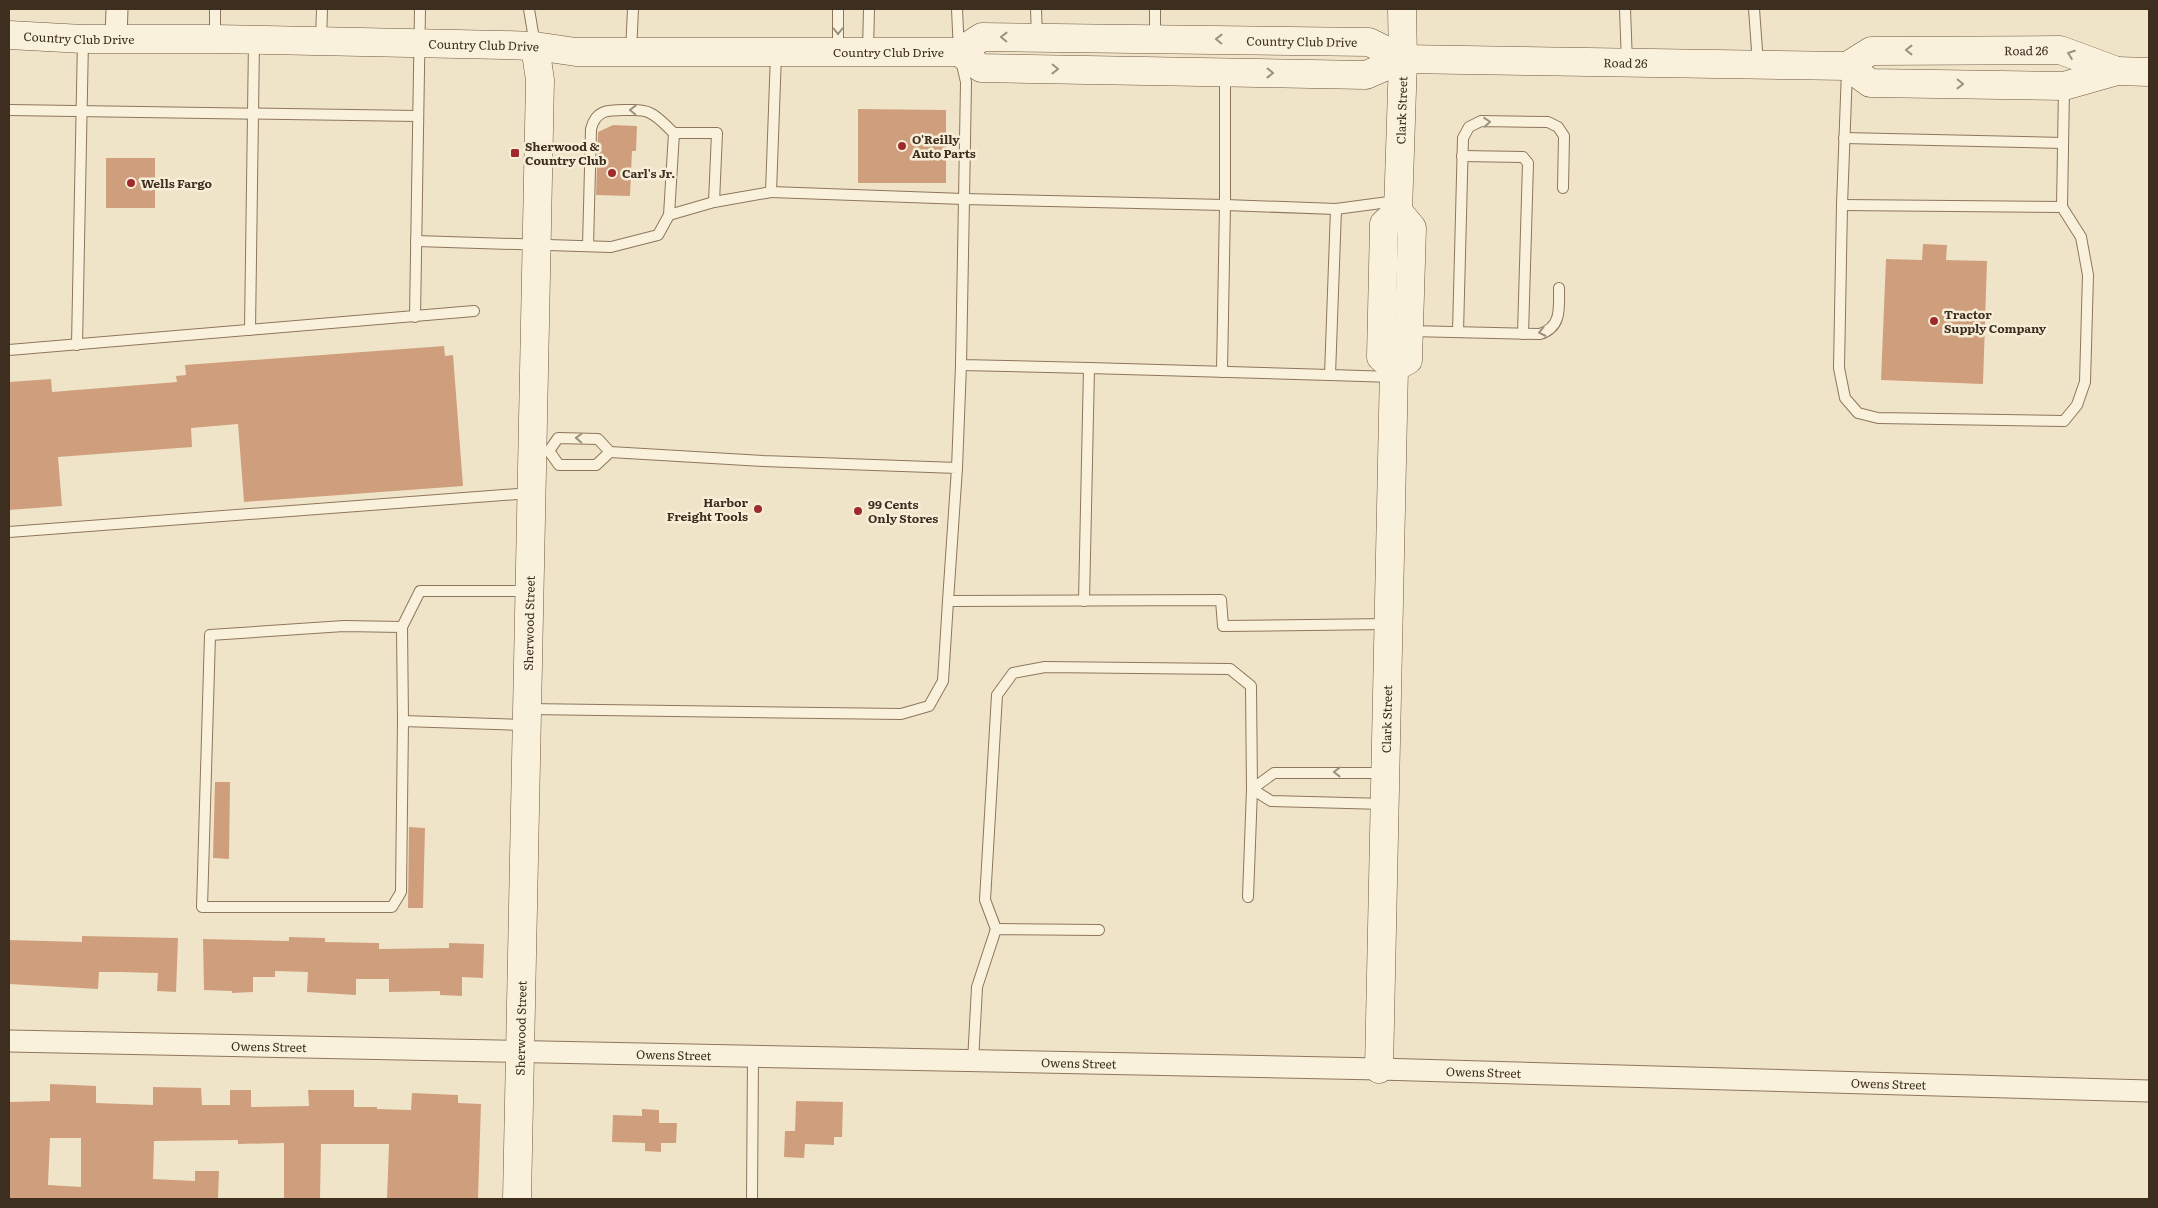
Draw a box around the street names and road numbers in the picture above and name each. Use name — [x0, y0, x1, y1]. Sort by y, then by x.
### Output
street label: Country Club Drive — [23, 27, 134, 48]
street label: Country Club Drive — [1246, 31, 1357, 51]
street label: Country Club Drive — [428, 34, 541, 56]
street label: Road 26 — [2004, 41, 2049, 59]
street label: Country Club Drive — [833, 43, 944, 61]
street label: Road 26 — [1603, 53, 1648, 72]
street label: Clark Street — [1391, 76, 1411, 145]
street label: Sherwood Street — [519, 575, 539, 671]
street label: Clark Street — [1377, 685, 1396, 753]
street label: Sherwood Street — [511, 980, 530, 1076]
street label: Owens Street — [231, 1037, 307, 1056]
street label: Owens Street — [636, 1045, 712, 1064]
street label: Owens Street — [1041, 1053, 1117, 1073]
street label: Owens Street — [1446, 1062, 1522, 1082]
street label: Owens Street — [1851, 1073, 1927, 1094]

